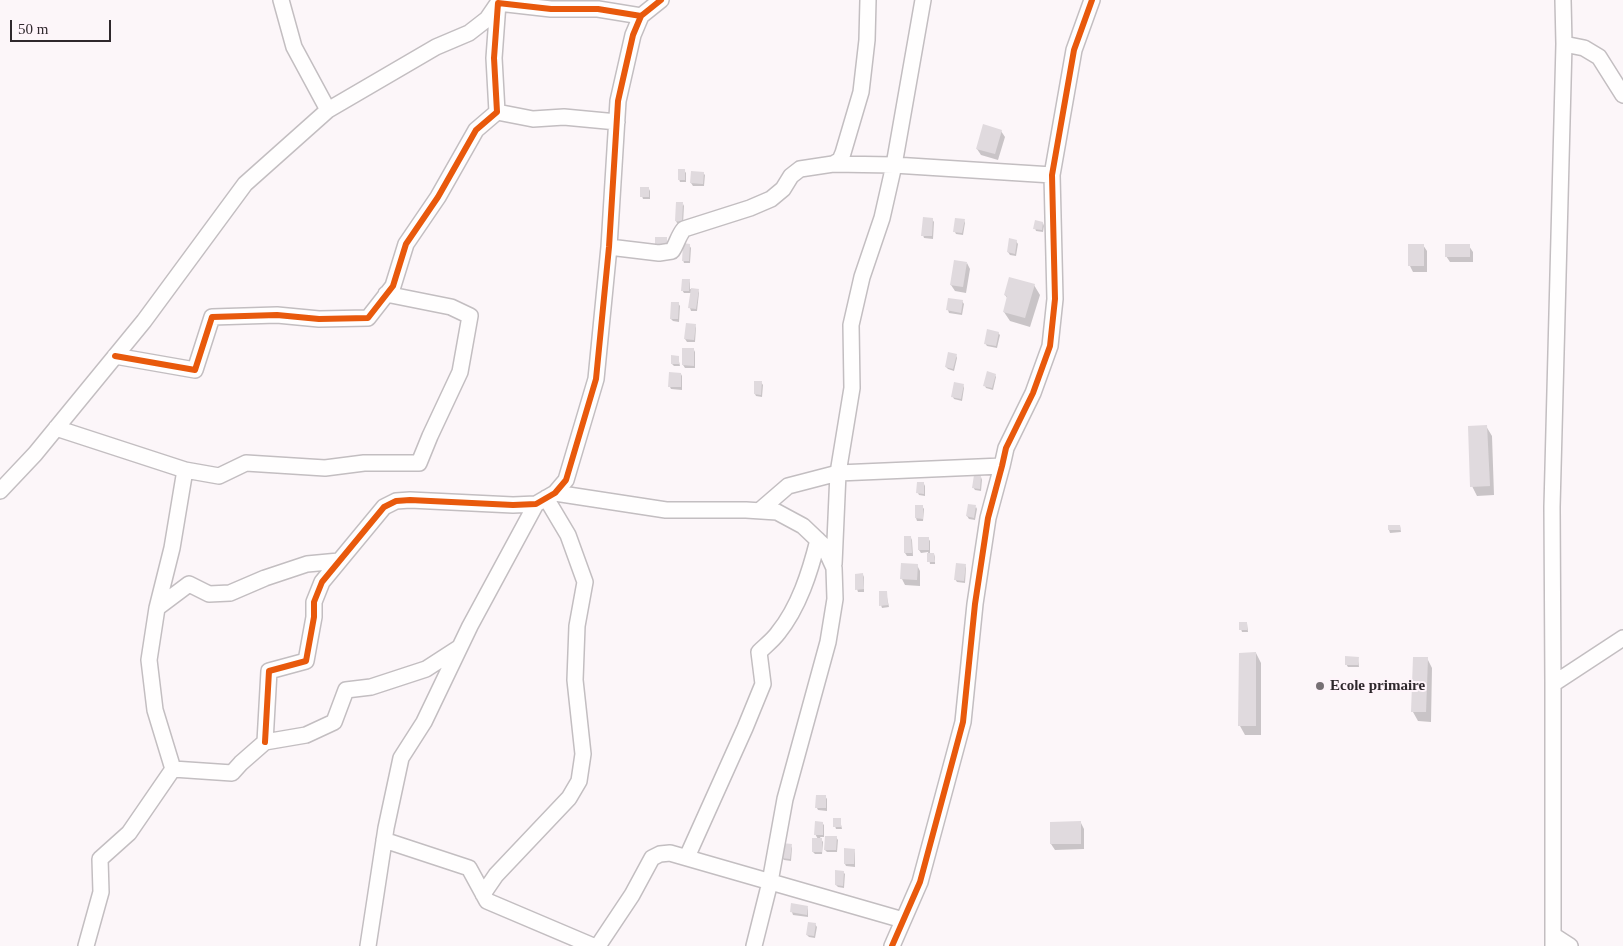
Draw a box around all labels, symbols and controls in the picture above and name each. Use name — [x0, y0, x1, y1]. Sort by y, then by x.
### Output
scale bar — [12, 10, 114, 42]
text: 50 m — [18, 21, 48, 37]
place label: Ecole primaire — [1330, 677, 1425, 695]
marker: Ecole primaire — [1314, 680, 1326, 692]

